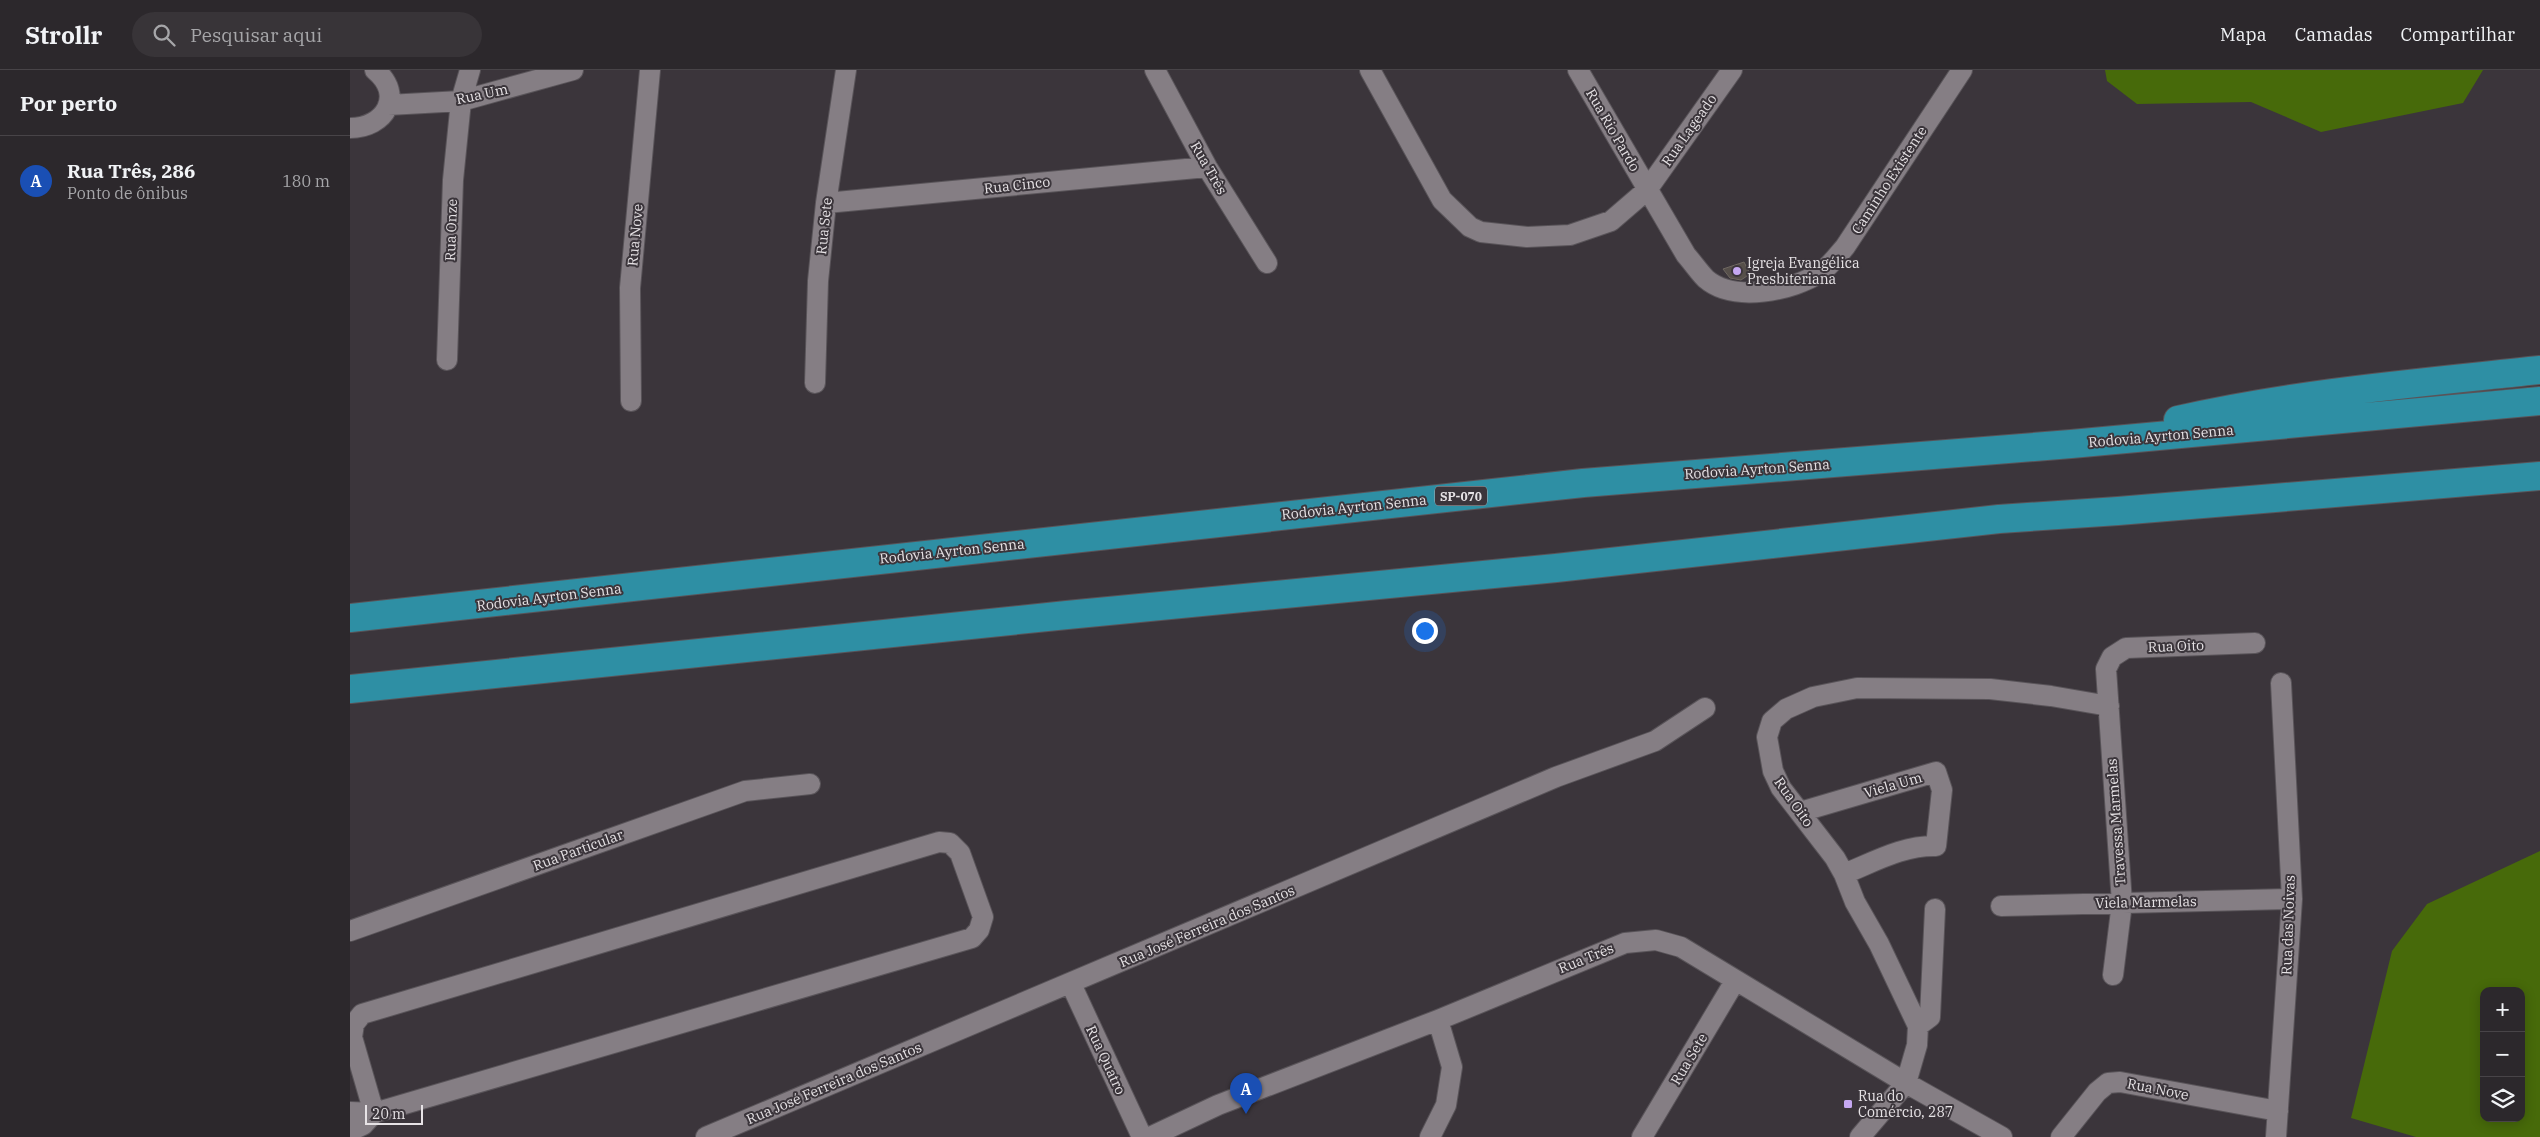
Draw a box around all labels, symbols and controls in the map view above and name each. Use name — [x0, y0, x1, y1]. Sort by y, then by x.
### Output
search box — [132, 12, 482, 57]
text: Strollr — [25, 19, 102, 51]
icon: search — [150, 21, 178, 49]
text: Pesquisar aqui — [190, 23, 322, 47]
text: Mapa — [2220, 23, 2267, 46]
text: Camadas — [2295, 23, 2373, 46]
text: Compartilhar — [2401, 23, 2515, 46]
street label: Rua Um — [454, 80, 510, 108]
street label: Rua Rio Pardo — [1582, 85, 1644, 175]
text: Por perto — [20, 89, 117, 117]
street label: Rua Lageado — [1658, 90, 1721, 170]
street label: Caminho Existente — [1847, 123, 1931, 237]
street label: Rua Três — [1187, 138, 1231, 198]
text: Rua Três, 286 — [67, 159, 195, 183]
text: A — [30, 171, 42, 191]
text: 180 m — [282, 171, 330, 191]
street label: Rua Cinco — [983, 173, 1051, 197]
text: Ponto de ônibus — [67, 183, 188, 203]
street label: Rua Sete — [812, 197, 836, 255]
street label: Rua Onze — [441, 199, 461, 261]
street label: Rua Nove — [623, 203, 647, 267]
place label: Igreja Evangélica Presbiteriana — [1747, 254, 1860, 288]
marker: Igreja Evangélica Presbiteriana — [1731, 265, 1743, 277]
street label: Rodovia Ayrton Senna — [2088, 421, 2235, 451]
street label: Rodovia Ayrton Senna — [1684, 455, 1831, 483]
road number: SP-070 — [1435, 486, 1487, 506]
street label: Rodovia Ayrton Senna — [1281, 490, 1428, 524]
street label: Rodovia Ayrton Senna — [879, 534, 1026, 568]
street label: Rodovia Ayrton Senna — [476, 579, 623, 615]
your location — [1412, 618, 1438, 644]
street label: Rua Oito — [2148, 636, 2204, 656]
street label: Travessa Marmelas — [2103, 758, 2129, 886]
street label: Viela Um — [1862, 768, 1924, 802]
street label: Rua Oito — [1771, 774, 1818, 830]
street label: Rua Particular — [530, 825, 626, 875]
street label: Rua das Noivas — [2277, 875, 2299, 975]
street label: Rua José Ferreira dos Santos — [1117, 881, 1298, 971]
street label: Viela Marmelas — [2095, 892, 2197, 912]
street label: Rua Três — [1556, 939, 1617, 977]
map controls — [2480, 987, 2525, 1122]
button: + — [2480, 987, 2525, 1032]
street label: Rua Quatro — [1082, 1023, 1130, 1097]
street label: Rua Sete — [1667, 1030, 1711, 1088]
button: − — [2480, 1032, 2525, 1077]
street label: Rua José Ferreira dos Santos — [744, 1038, 925, 1128]
pin: A — [1230, 1073, 1262, 1114]
street label: Rua Nove — [2126, 1074, 2190, 1104]
button: layers — [2480, 1077, 2525, 1122]
place label: Rua do Comércio, 287 — [1858, 1087, 1953, 1121]
marker: Rua do Comércio, 287 — [1842, 1098, 1854, 1110]
scale bar — [365, 1102, 422, 1125]
text: 20 m — [372, 1105, 405, 1123]

